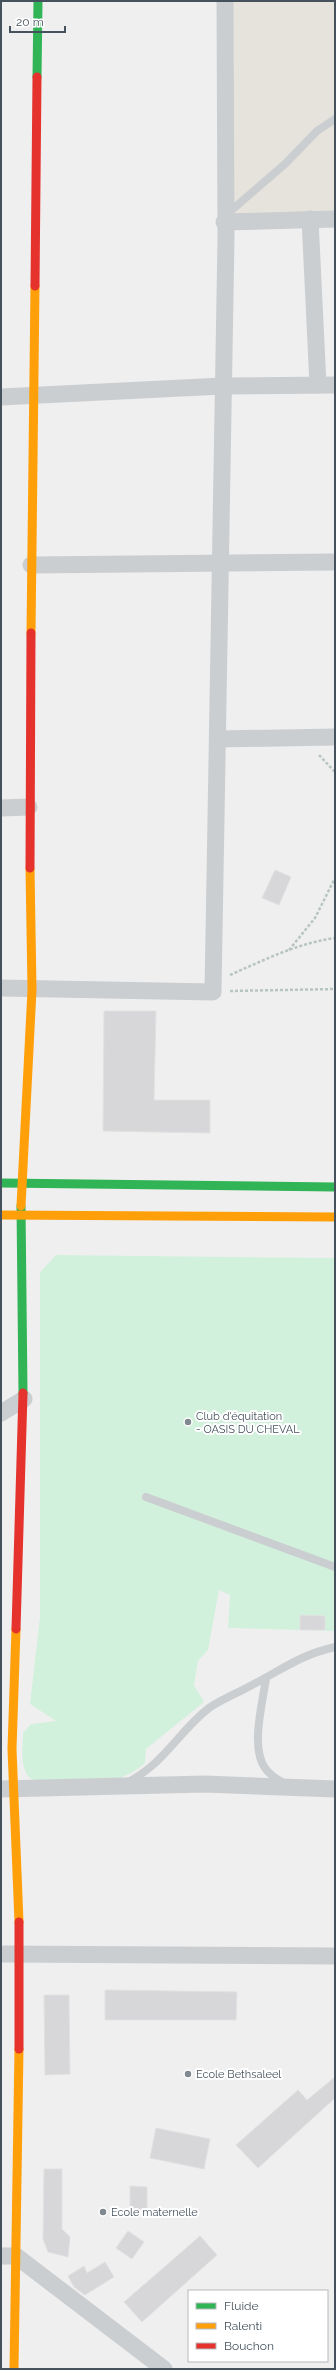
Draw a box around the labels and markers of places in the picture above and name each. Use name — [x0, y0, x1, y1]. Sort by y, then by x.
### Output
place label: Club d'équitation - OASIS DU CHEVAL — [196, 1410, 300, 1436]
marker: Club d'équitation - OASIS DU CHEVAL — [183, 1417, 193, 1427]
place label: Ecole Bethsaleel — [196, 2068, 281, 2081]
marker: Ecole Bethsaleel — [183, 2069, 193, 2079]
place label: Ecole maternelle — [111, 2206, 198, 2219]
marker: Ecole maternelle — [98, 2207, 108, 2217]

